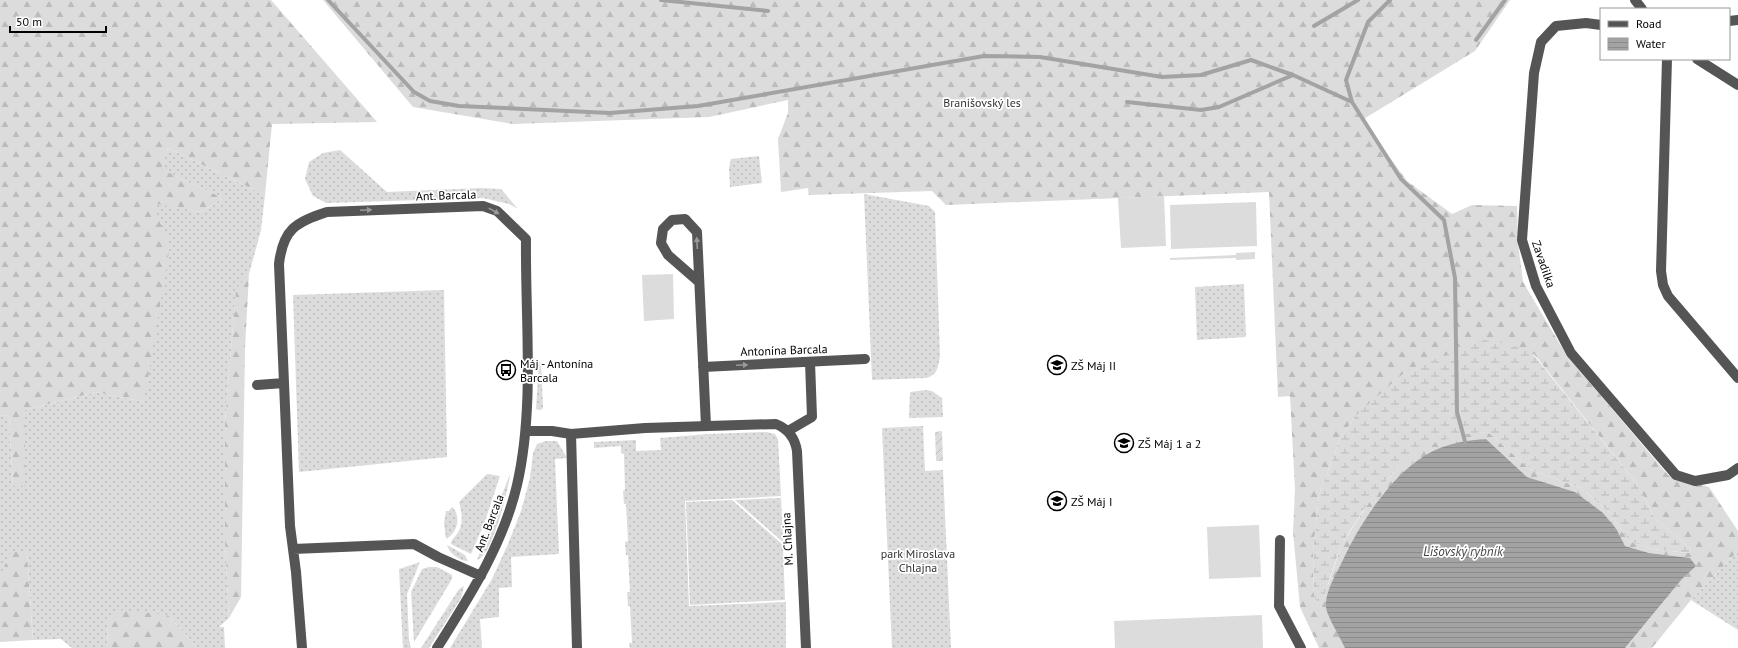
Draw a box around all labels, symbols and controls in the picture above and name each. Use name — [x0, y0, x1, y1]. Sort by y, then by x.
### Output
scale bar — [10, 8, 106, 34]
legend — [1600, 8, 1730, 60]
text: 50 m — [16, 14, 42, 29]
text: Road — [1636, 16, 1661, 31]
text: Water — [1636, 36, 1666, 51]
park label: Branišovský les — [943, 95, 1021, 110]
street label: Ant. Barcala — [415, 186, 477, 204]
one-way arrow — [360, 207, 372, 214]
one-way arrow — [488, 208, 500, 214]
one-way arrow — [694, 237, 701, 249]
street label: Zavadilka — [1529, 238, 1559, 290]
street label: Antonína Barcala — [740, 341, 828, 359]
school or university icon: ZŠ Máj II — [1046, 354, 1068, 376]
place label: Máj - Antonína Barcala — [520, 356, 593, 385]
place label: ZŠ Máj II — [1071, 358, 1116, 373]
bus stop icon: Máj - Antonína Barcala — [495, 359, 517, 381]
one-way arrow — [736, 362, 749, 368]
school or university icon: ZŠ Máj 1 a 2 — [1113, 432, 1135, 454]
place label: ZŠ Máj 1 a 2 — [1138, 436, 1201, 451]
school or university icon: ZŠ Máj I — [1046, 490, 1068, 512]
street label: Ant. Barcala — [471, 492, 507, 554]
place label: ZŠ Máj I — [1071, 494, 1112, 509]
street label: M. Chlajna — [778, 512, 796, 566]
water label: Lišovský rybník — [1423, 543, 1504, 560]
park label: park Miroslava Chlajna — [881, 546, 955, 575]

